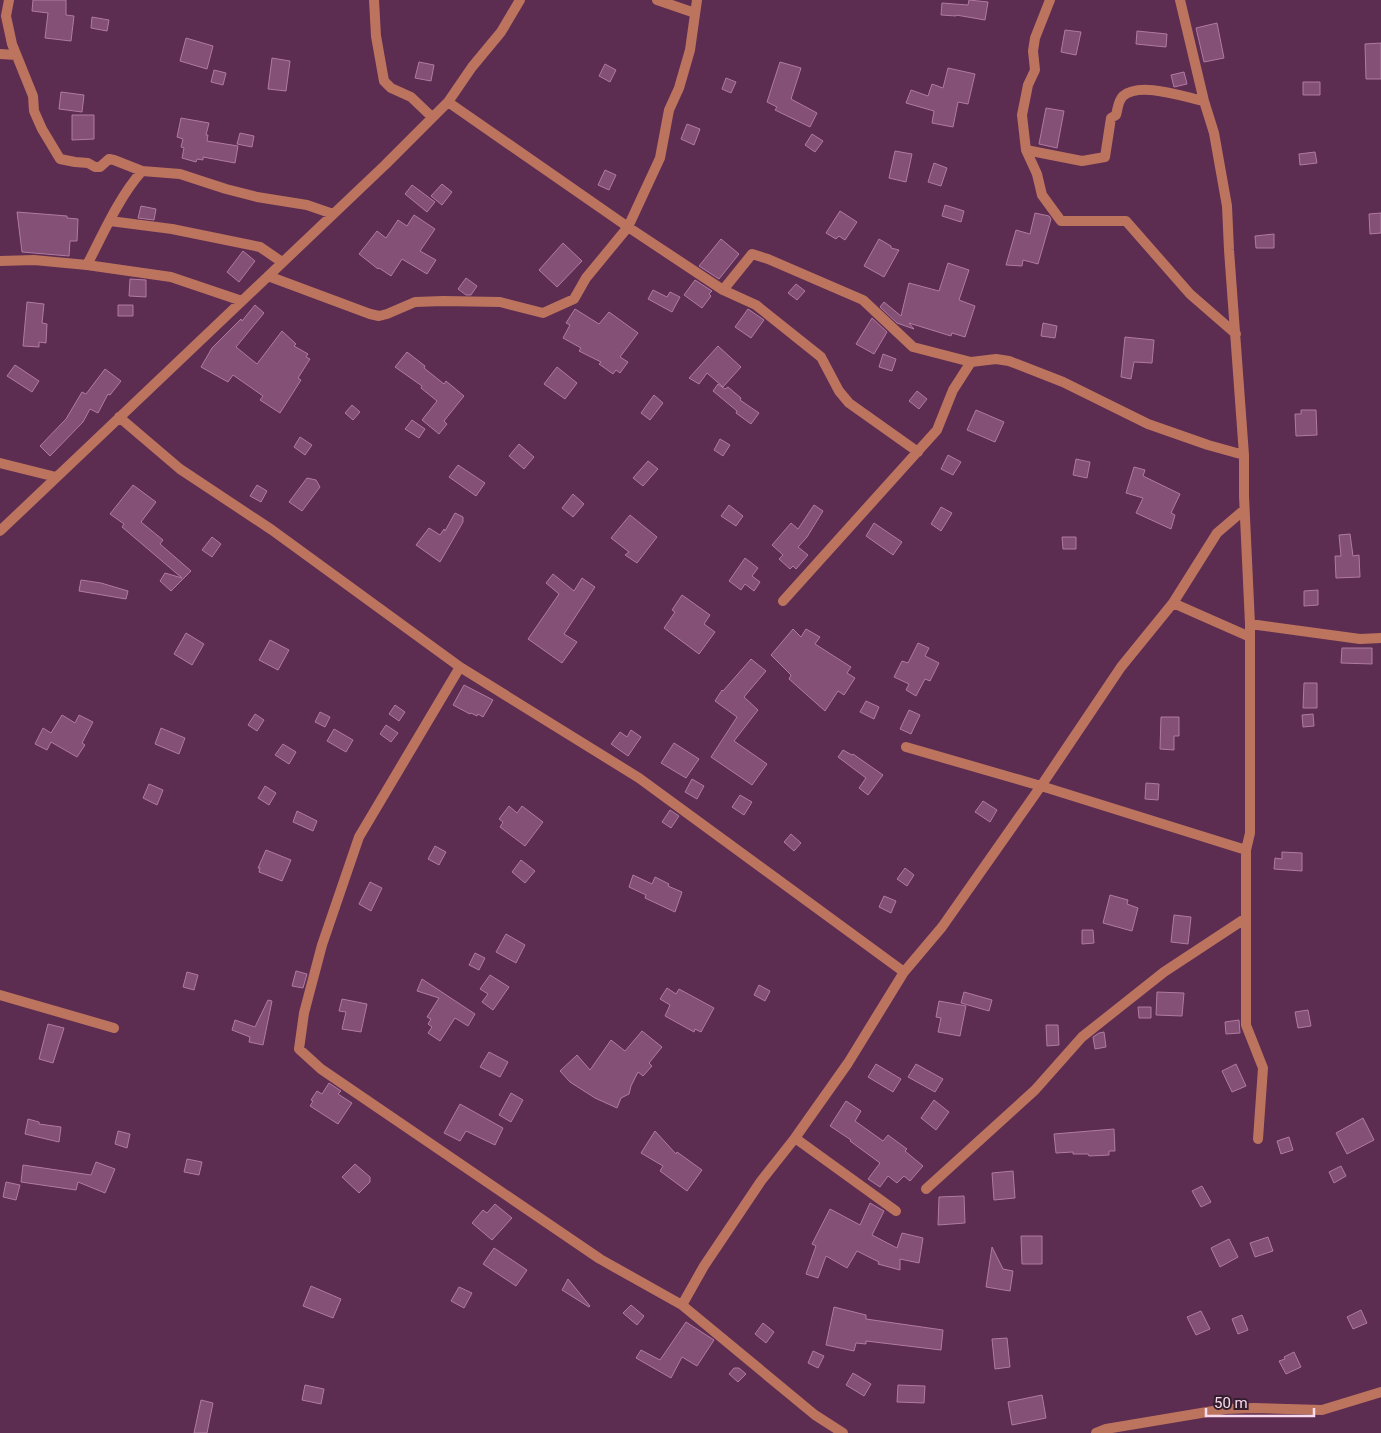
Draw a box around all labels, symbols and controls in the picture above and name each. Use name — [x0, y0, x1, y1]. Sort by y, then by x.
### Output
scale bar — [1206, 1386, 1314, 1418]
text: 50 m — [1214, 1394, 1248, 1412]

